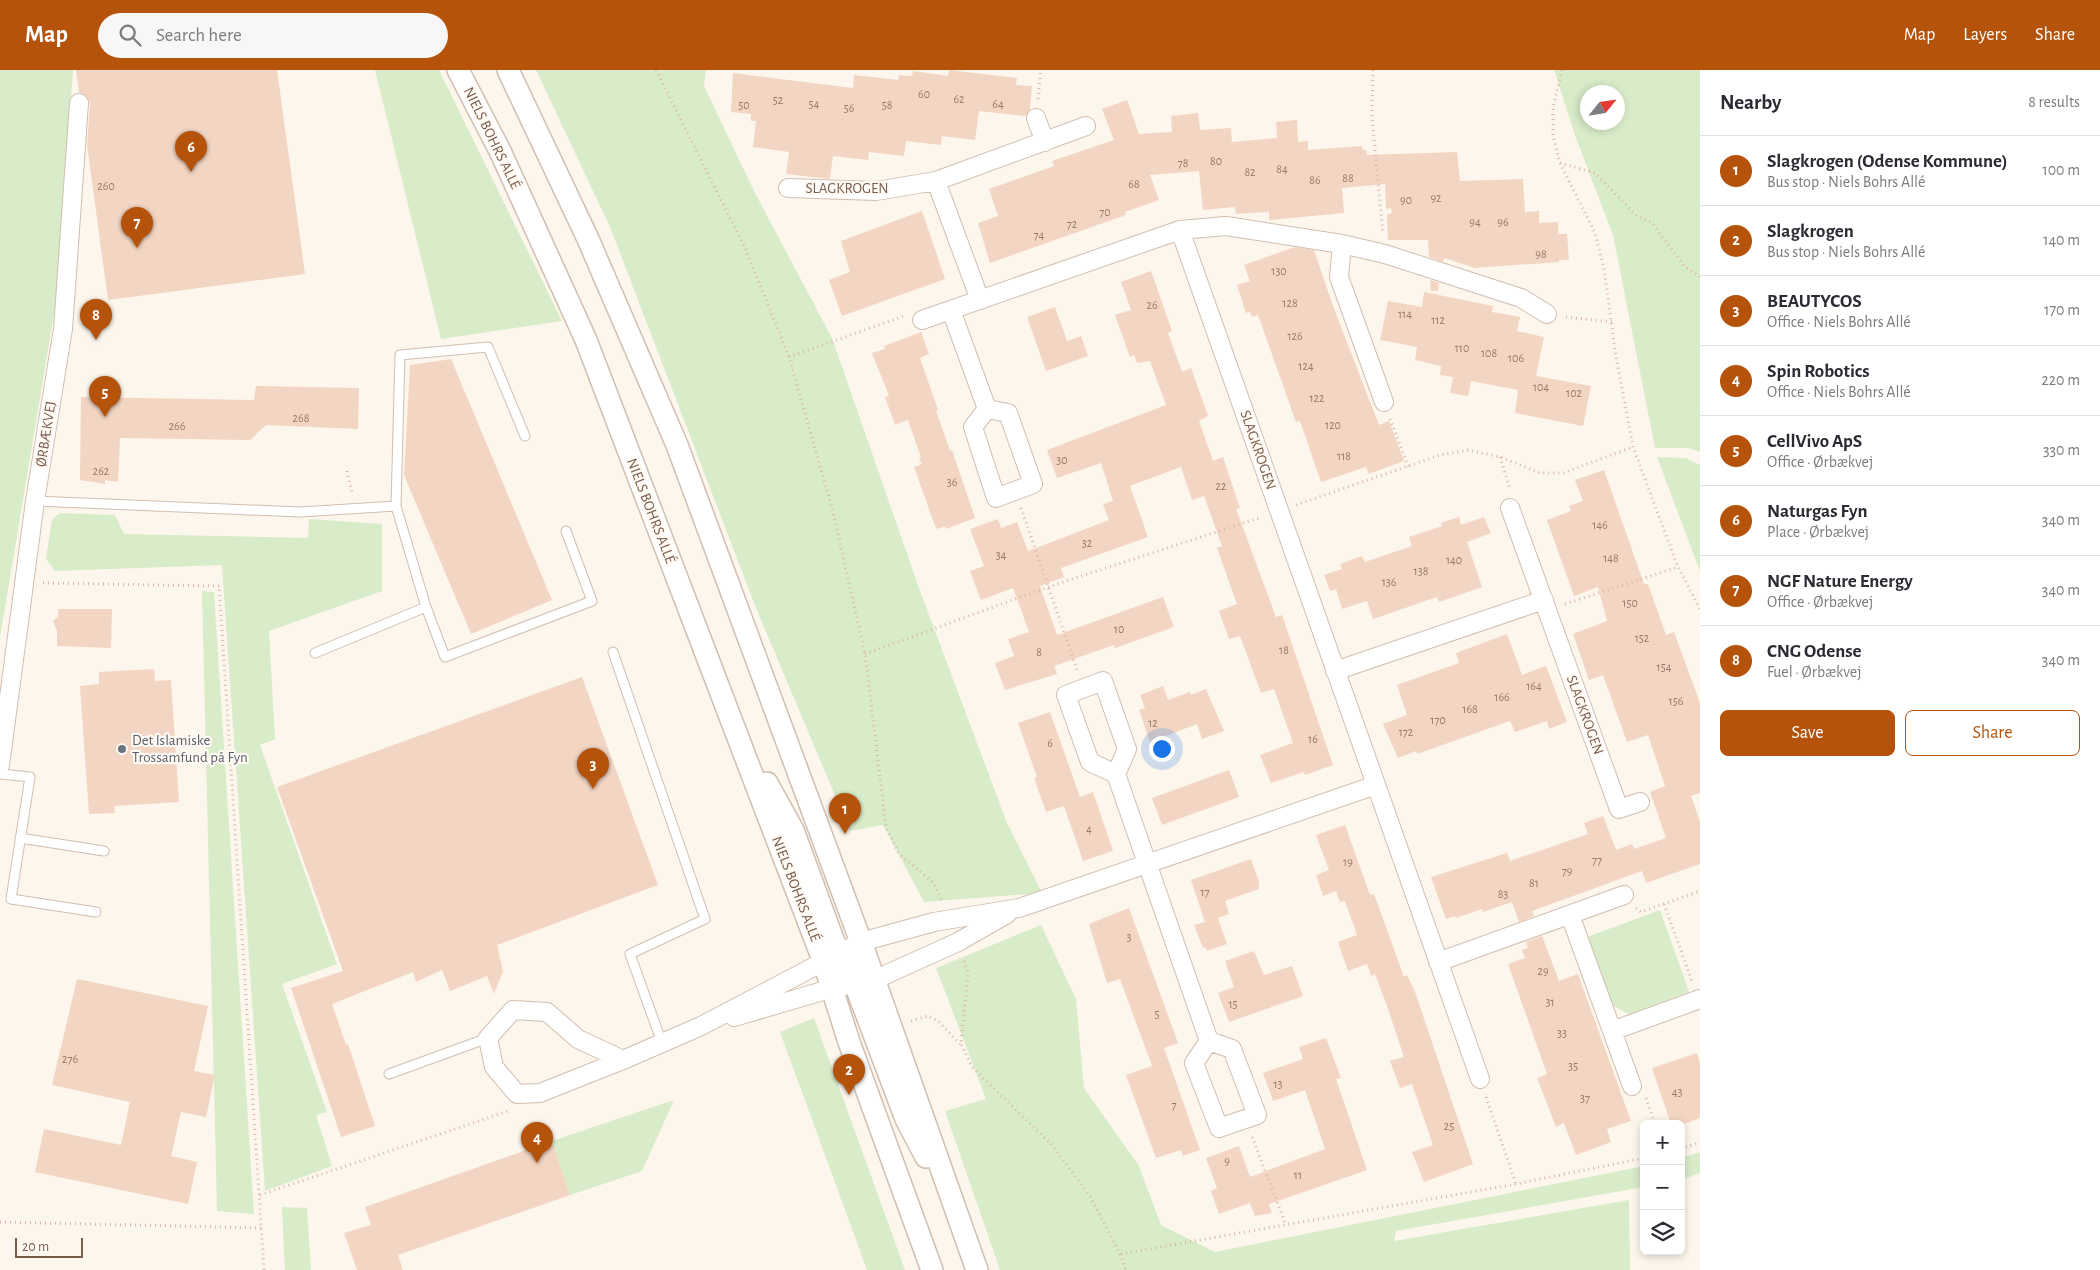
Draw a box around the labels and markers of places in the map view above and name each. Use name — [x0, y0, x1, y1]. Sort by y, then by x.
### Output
pin: 6 — [175, 131, 207, 172]
pin: 7 — [121, 207, 153, 248]
pin: 8 — [80, 299, 112, 340]
pin: 5 — [89, 376, 121, 417]
place label: Det Islamiske Trossamfund på Fyn — [132, 733, 248, 765]
marker: Det Islamiske Trossamfund på Fyn — [116, 743, 128, 755]
pin: 3 — [577, 748, 609, 789]
pin: 1 — [829, 793, 861, 834]
pin: 2 — [833, 1054, 865, 1095]
pin: 4 — [521, 1122, 553, 1163]

